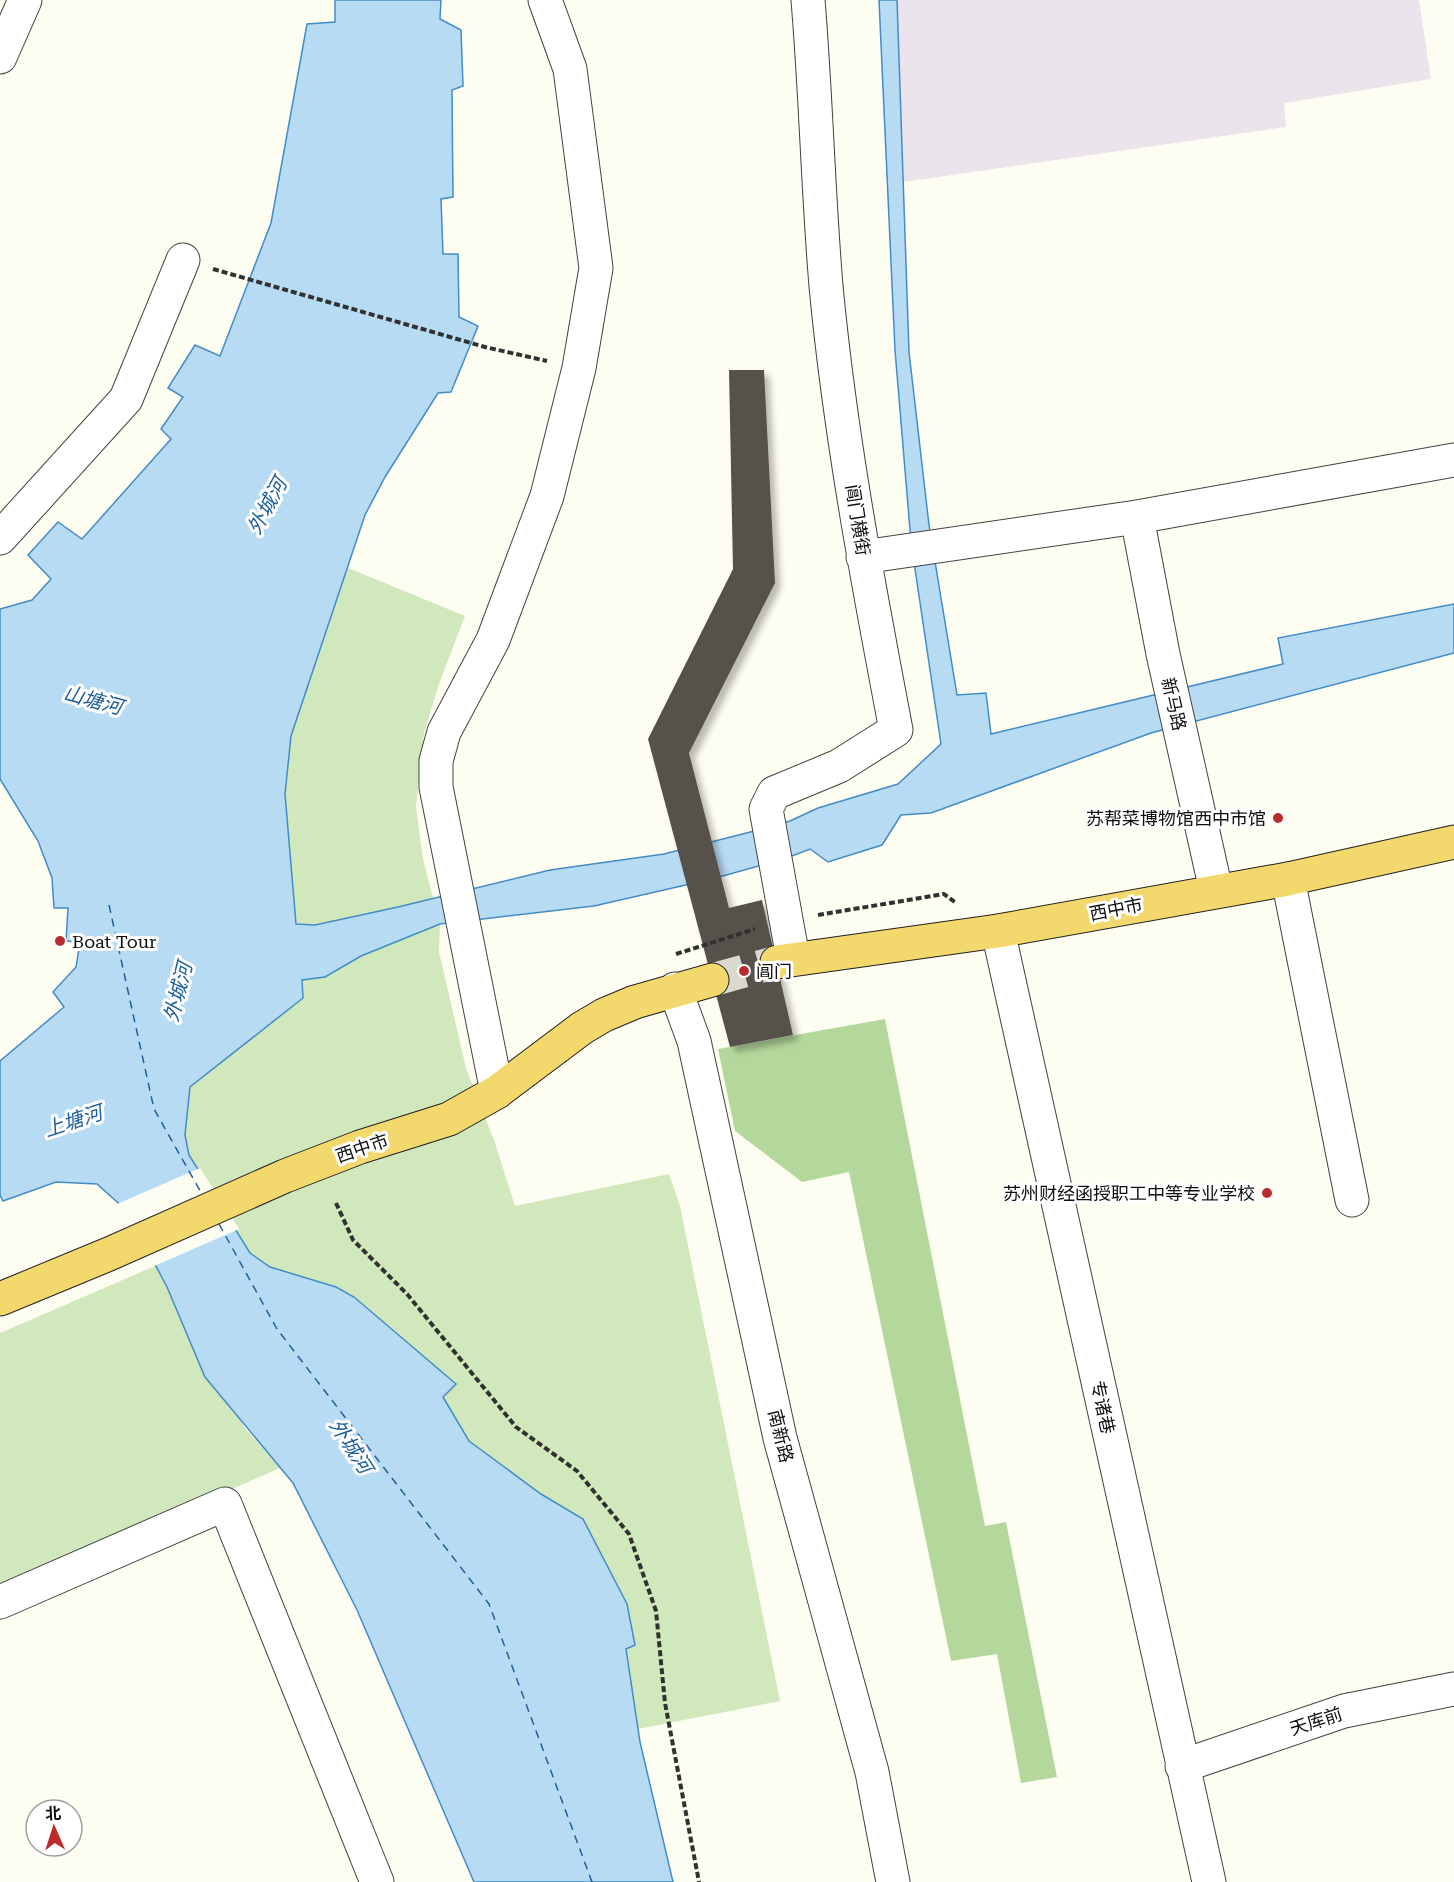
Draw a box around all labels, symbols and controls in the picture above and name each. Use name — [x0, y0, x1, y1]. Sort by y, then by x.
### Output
water label: 外城河 — [242, 470, 294, 538]
street label: 阊门横街 — [842, 483, 874, 557]
street label: 新马路 — [1158, 675, 1190, 733]
water label: 山塘河 — [61, 681, 129, 720]
place label: 苏帮菜博物馆西中市馆 — [1086, 808, 1266, 829]
marker: 苏帮菜博物馆西中市馆 — [1271, 811, 1285, 825]
street label: 西中市 — [1087, 894, 1145, 924]
place label: Boat Tour — [72, 931, 156, 952]
marker: Boat Tour — [53, 934, 67, 948]
water label: 外城河 — [159, 956, 198, 1024]
place label: 阊门 — [756, 961, 792, 982]
marker: 阊门 — [737, 964, 751, 978]
water label: 上塘河 — [41, 1099, 109, 1142]
street label: 西中市 — [333, 1129, 391, 1167]
place label: 苏州财经函授职工中等专业学校 — [1003, 1183, 1255, 1204]
marker: 苏州财经函授职工中等专业学校 — [1260, 1186, 1274, 1200]
street label: 专诸巷 — [1087, 1378, 1119, 1436]
street label: 南新路 — [764, 1407, 798, 1465]
water label: 外城河 — [325, 1414, 380, 1481]
street label: 天库前 — [1287, 1703, 1345, 1739]
north arrow — [24, 1798, 84, 1858]
text: 北 — [45, 1804, 62, 1823]

